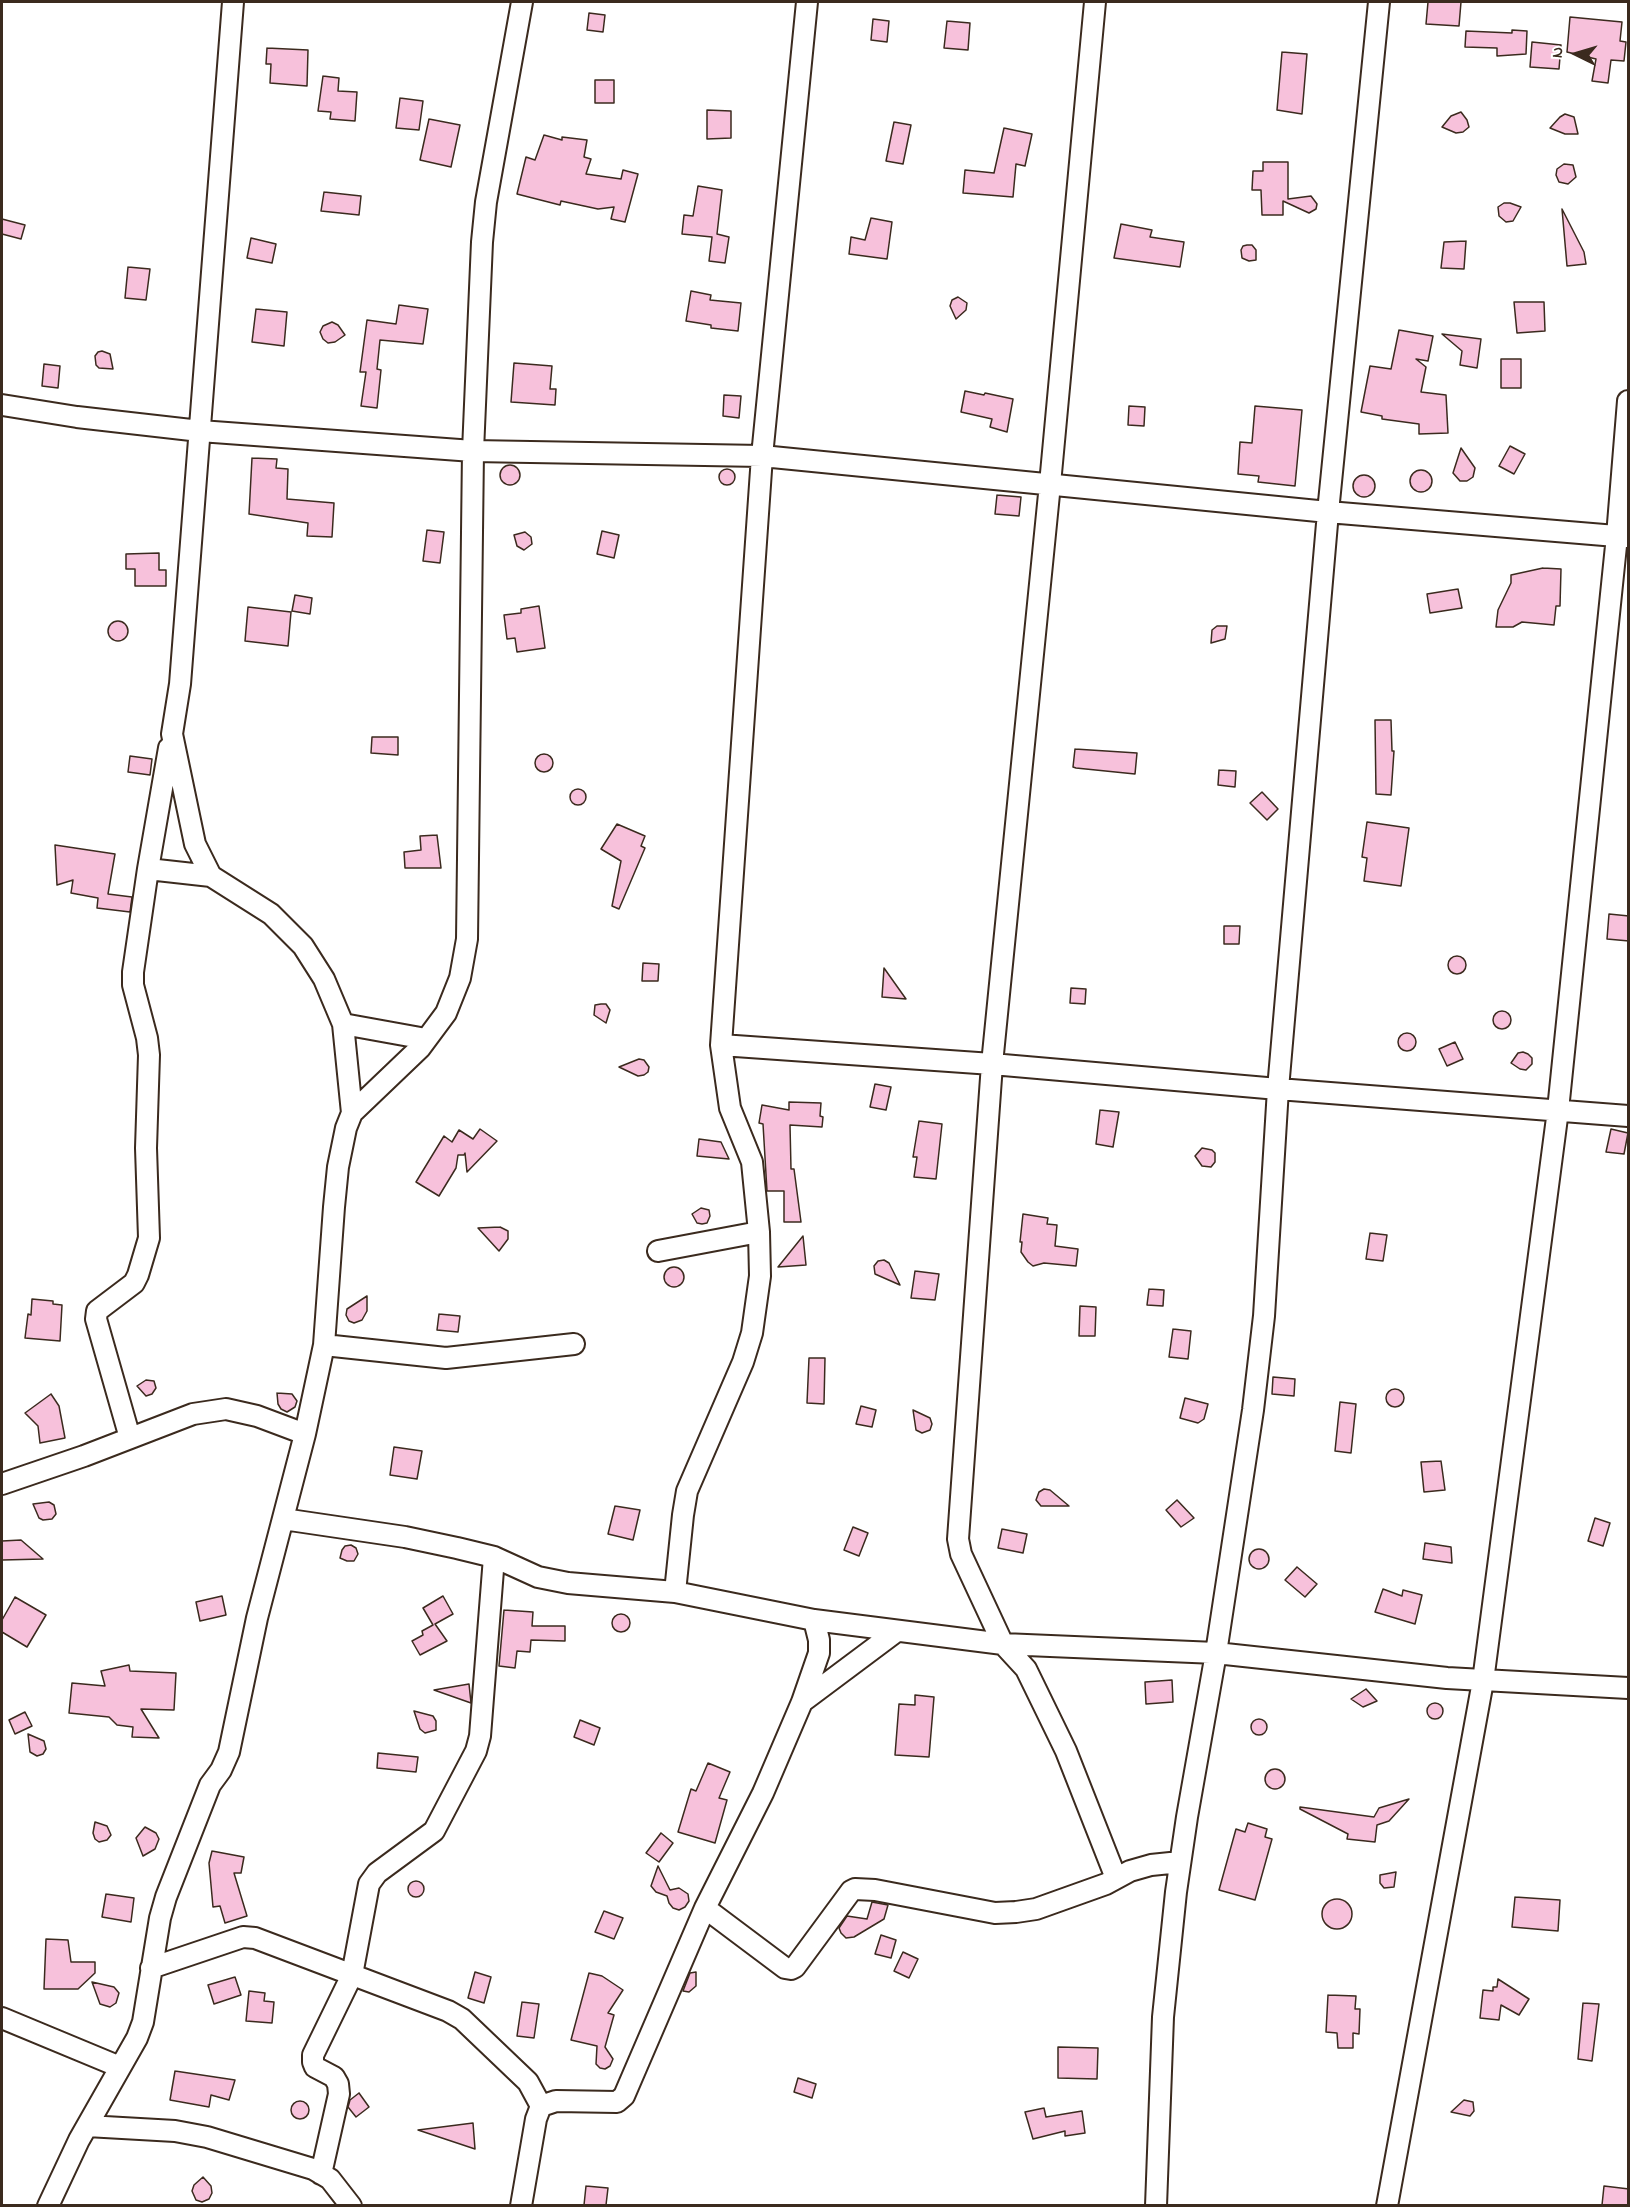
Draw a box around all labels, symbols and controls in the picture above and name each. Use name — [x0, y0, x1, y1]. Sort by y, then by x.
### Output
north arrow — [1546, 24, 1606, 84]
text: N — [1546, 46, 1570, 59]

